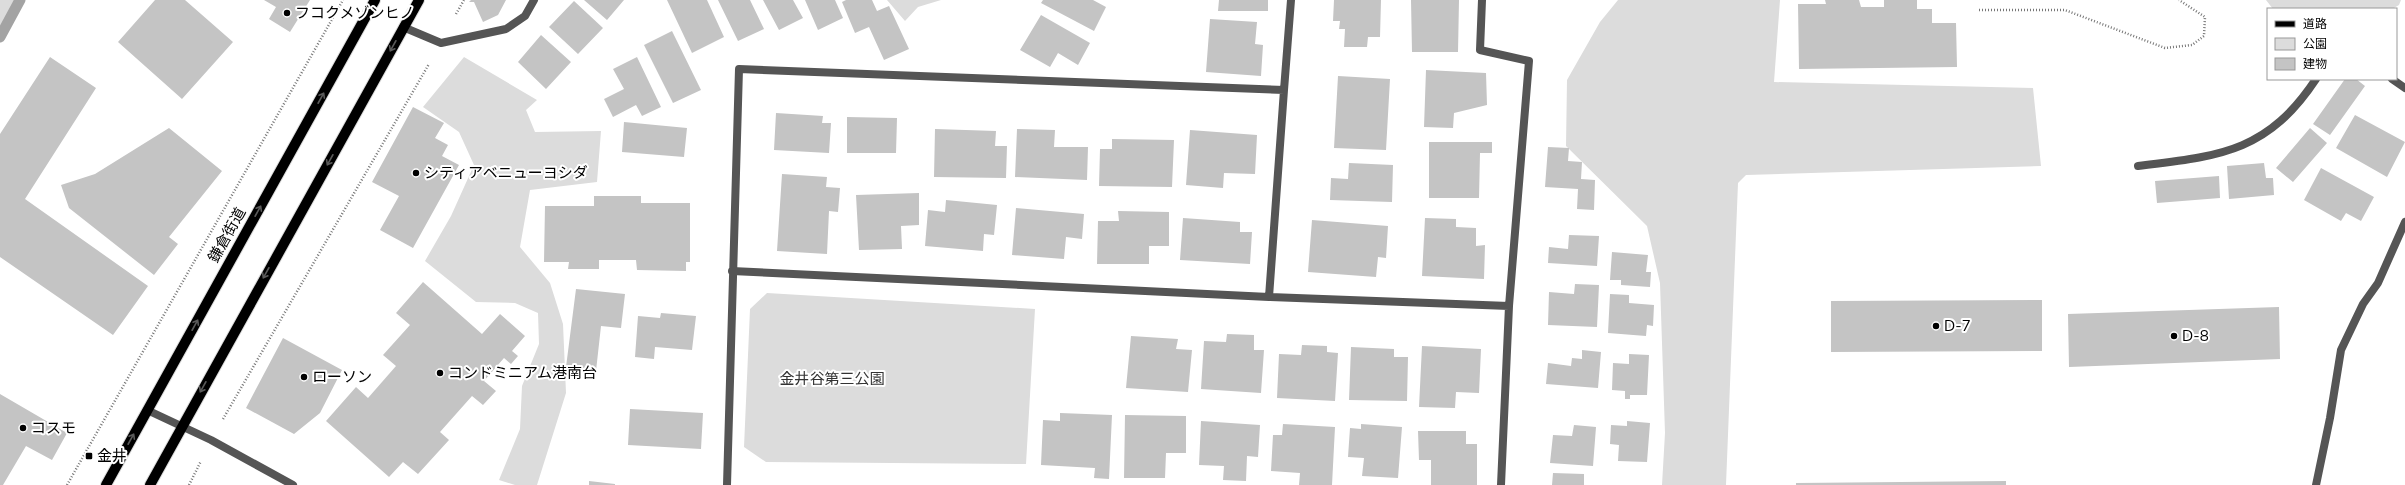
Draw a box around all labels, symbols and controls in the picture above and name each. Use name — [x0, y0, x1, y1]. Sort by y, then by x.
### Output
place label: フコクメゾンヒノ — [295, 3, 414, 22]
marker: フコクメゾンヒノ — [282, 8, 292, 18]
legend — [2267, 8, 2397, 80]
text: 道路 — [2303, 16, 2327, 31]
text: 公園 — [2303, 36, 2327, 51]
one-way arrow — [388, 40, 396, 52]
text: 建物 — [2303, 56, 2327, 71]
one-way arrow — [318, 92, 325, 104]
one-way arrow — [325, 154, 333, 166]
place label: シティアベニューヨシダ — [424, 163, 588, 182]
marker: シティアベニューヨシダ — [411, 168, 421, 178]
street label: 鎌倉街道 — [204, 204, 249, 266]
one-way arrow — [254, 206, 262, 218]
one-way arrow — [262, 267, 270, 279]
place label: D-7 — [1944, 316, 1971, 335]
one-way arrow — [191, 319, 199, 331]
marker: D-7 — [1931, 321, 1941, 331]
place label: D-8 — [2182, 326, 2209, 345]
marker: D-8 — [2169, 331, 2179, 341]
place label: コンドミニアム港南台 — [448, 363, 597, 382]
place label: ローソン — [312, 367, 372, 386]
marker: コンドミニアム港南台 — [435, 368, 445, 378]
park label: 金井谷第三公園 — [779, 369, 885, 388]
marker: ローソン — [299, 372, 309, 382]
one-way arrow — [199, 381, 207, 393]
place label: コスモ — [31, 418, 76, 437]
marker: コスモ — [18, 423, 28, 433]
one-way arrow — [128, 433, 136, 445]
place label: 金井 — [97, 446, 127, 465]
marker: 金井 — [84, 451, 94, 461]

